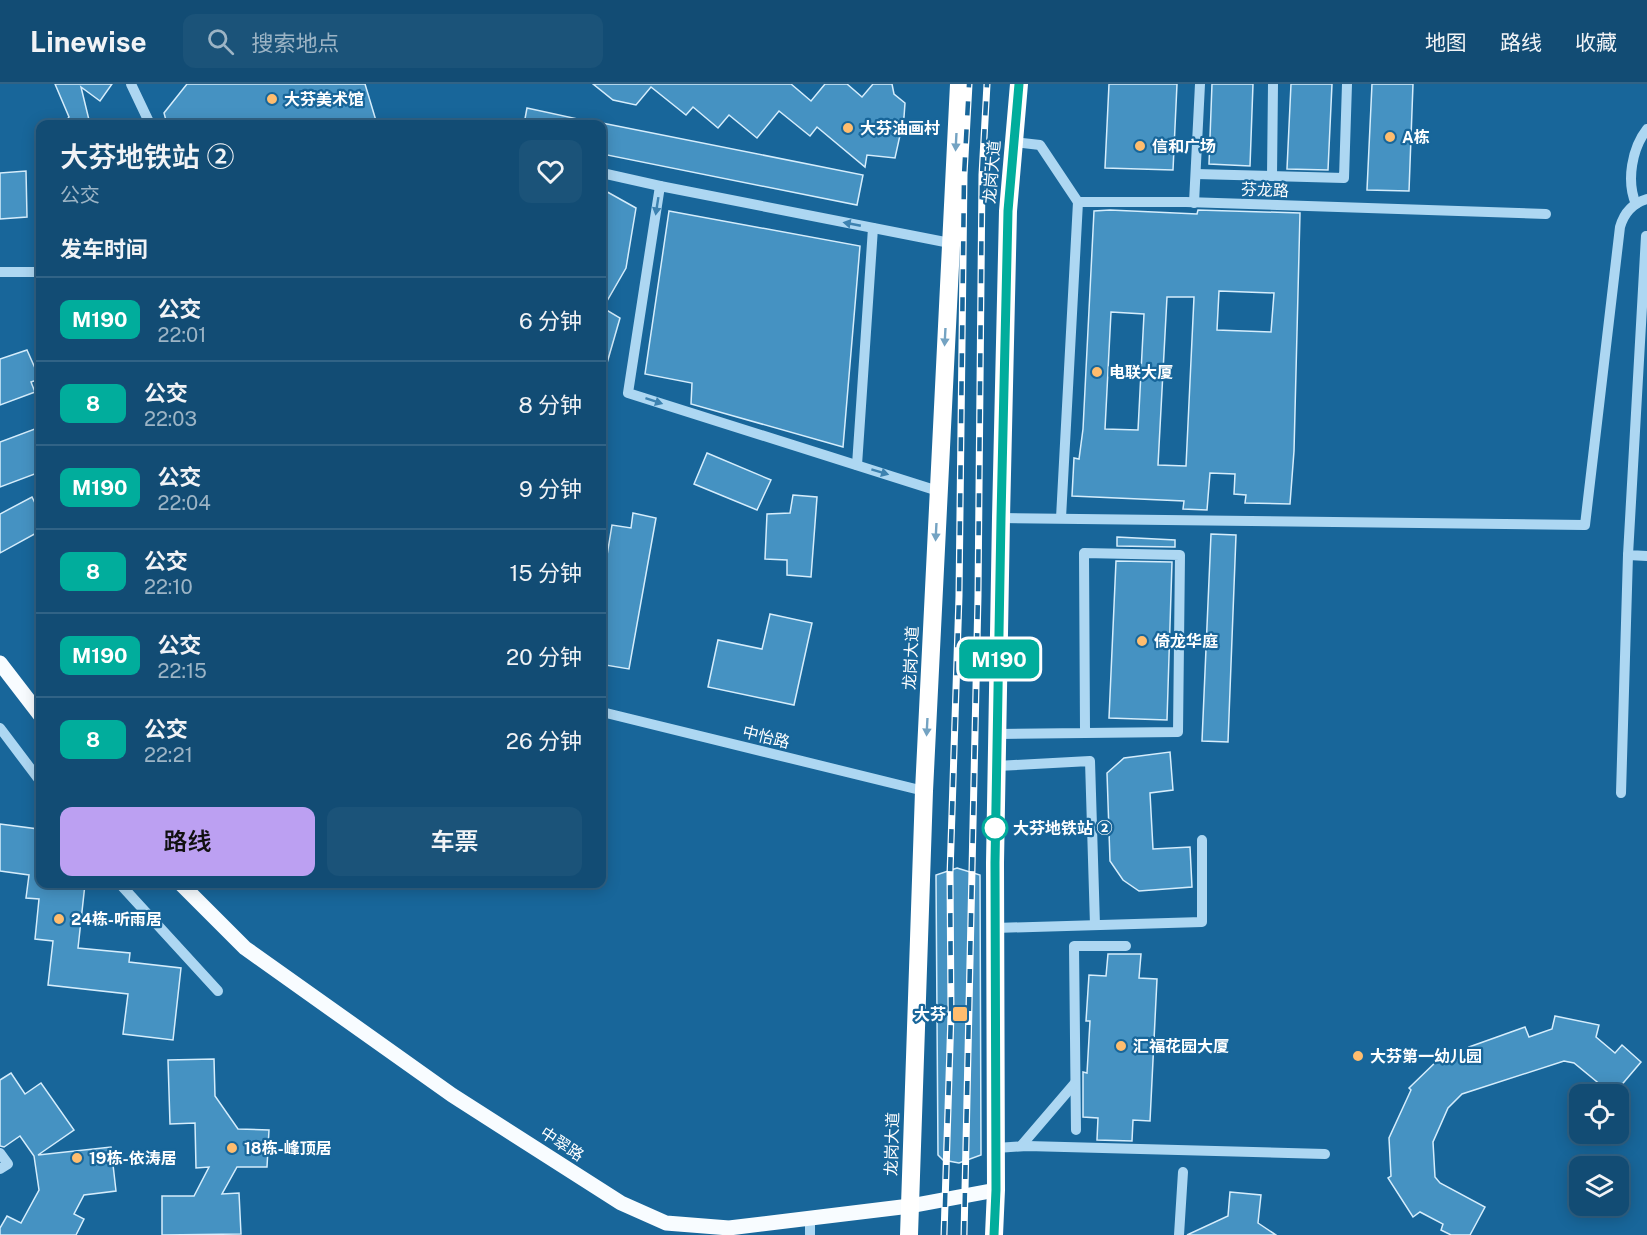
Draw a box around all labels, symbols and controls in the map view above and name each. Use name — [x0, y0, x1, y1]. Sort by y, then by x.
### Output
search box — [183, 14, 603, 68]
text: Linewise — [30, 25, 147, 58]
icon: search — [204, 25, 237, 58]
text: 搜索地点 — [252, 30, 340, 56]
text: 地图 — [1425, 30, 1467, 55]
text: 路线 — [1500, 30, 1542, 55]
text: 收藏 — [1575, 30, 1617, 55]
place label: 大芬美术馆 — [284, 90, 364, 109]
marker: 大芬美术馆 — [265, 92, 279, 106]
place label: 大芬油画村 — [860, 119, 940, 138]
marker: 大芬油画村 — [841, 121, 855, 135]
place label: A栋 — [1402, 128, 1430, 147]
marker: A栋 — [1383, 130, 1397, 144]
one-way arrow — [951, 133, 960, 152]
place label: 信和广场 — [1152, 137, 1216, 156]
street label: 龙岗大道 — [980, 139, 1004, 205]
marker: 信和广场 — [1133, 139, 1147, 153]
text: 大芬地铁站 ② — [60, 140, 235, 173]
button: heart — [519, 140, 582, 203]
street label: 芬龙路 — [1241, 180, 1289, 200]
text: 公交 — [60, 183, 100, 207]
one-way arrow — [652, 197, 661, 216]
one-way arrow — [842, 219, 861, 228]
text: 发车时间 — [60, 236, 148, 262]
text: 公交 — [158, 296, 202, 322]
text: M190 — [72, 307, 128, 332]
text: 6 分钟 — [519, 308, 582, 334]
text: 22:01 — [158, 323, 206, 347]
one-way arrow — [941, 328, 950, 347]
place label: 电联大厦 — [1109, 363, 1173, 382]
marker: 电联大厦 — [1090, 365, 1104, 379]
text: 公交 — [144, 380, 188, 406]
text: 8 — [86, 391, 100, 416]
text: 8 分钟 — [518, 392, 582, 418]
one-way arrow — [645, 397, 663, 406]
text: 22:03 — [144, 407, 197, 431]
text: 公交 — [158, 464, 202, 490]
one-way arrow — [871, 468, 889, 477]
text: M190 — [72, 475, 128, 500]
text: 9 分钟 — [519, 476, 582, 502]
text: 22:04 — [158, 491, 211, 515]
one-way arrow — [931, 522, 940, 541]
text: 公交 — [144, 548, 188, 574]
text: 8 — [86, 559, 100, 584]
text: 15 分钟 — [510, 560, 582, 586]
text: 22:10 — [144, 575, 193, 599]
street label: 龙岗大道 — [900, 626, 922, 690]
text: 公交 — [158, 632, 202, 658]
place label: 倚龙华庭 — [1154, 632, 1218, 651]
marker: 倚龙华庭 — [1135, 634, 1149, 648]
line badge: M190 — [957, 640, 1041, 678]
text: M190 — [72, 643, 128, 668]
text: 20 分钟 — [506, 644, 582, 670]
text: M190 — [971, 647, 1027, 672]
text: 22:15 — [158, 659, 207, 683]
text: 公交 — [144, 716, 188, 742]
one-way arrow — [922, 717, 931, 736]
street label: 中怡路 — [740, 722, 792, 752]
text: 8 — [86, 727, 100, 752]
text: 26 分钟 — [506, 728, 582, 754]
text: 22:21 — [144, 743, 193, 767]
button: 路线 — [60, 807, 315, 876]
button: 车票 — [327, 807, 582, 876]
marker: 大芬地铁站 ② — [982, 815, 1008, 841]
place label: 大芬地铁站 ② — [1013, 819, 1113, 838]
place label: 24栋-听雨居 — [71, 910, 162, 929]
marker: 24栋-听雨居 — [52, 912, 66, 926]
place label: 大芬 — [914, 1005, 946, 1024]
marker: 大芬 — [951, 1005, 969, 1023]
place label: 汇福花园大厦 — [1133, 1037, 1229, 1056]
marker: 汇福花园大厦 — [1114, 1039, 1128, 1053]
place label: 大芬第一幼儿园 — [1370, 1047, 1482, 1066]
marker: 大芬第一幼儿园 — [1351, 1049, 1365, 1063]
map controls — [1569, 1084, 1629, 1216]
button: locate — [1569, 1084, 1629, 1144]
street label: 龙岗大道 — [881, 1112, 903, 1176]
street label: 中翠路 — [537, 1123, 587, 1165]
place label: 18栋-峰顶居 — [244, 1139, 332, 1158]
marker: 18栋-峰顶居 — [225, 1141, 239, 1155]
place label: 19栋-依涛居 — [89, 1149, 177, 1168]
marker: 19栋-依涛居 — [70, 1151, 84, 1165]
button: layers — [1569, 1156, 1629, 1216]

